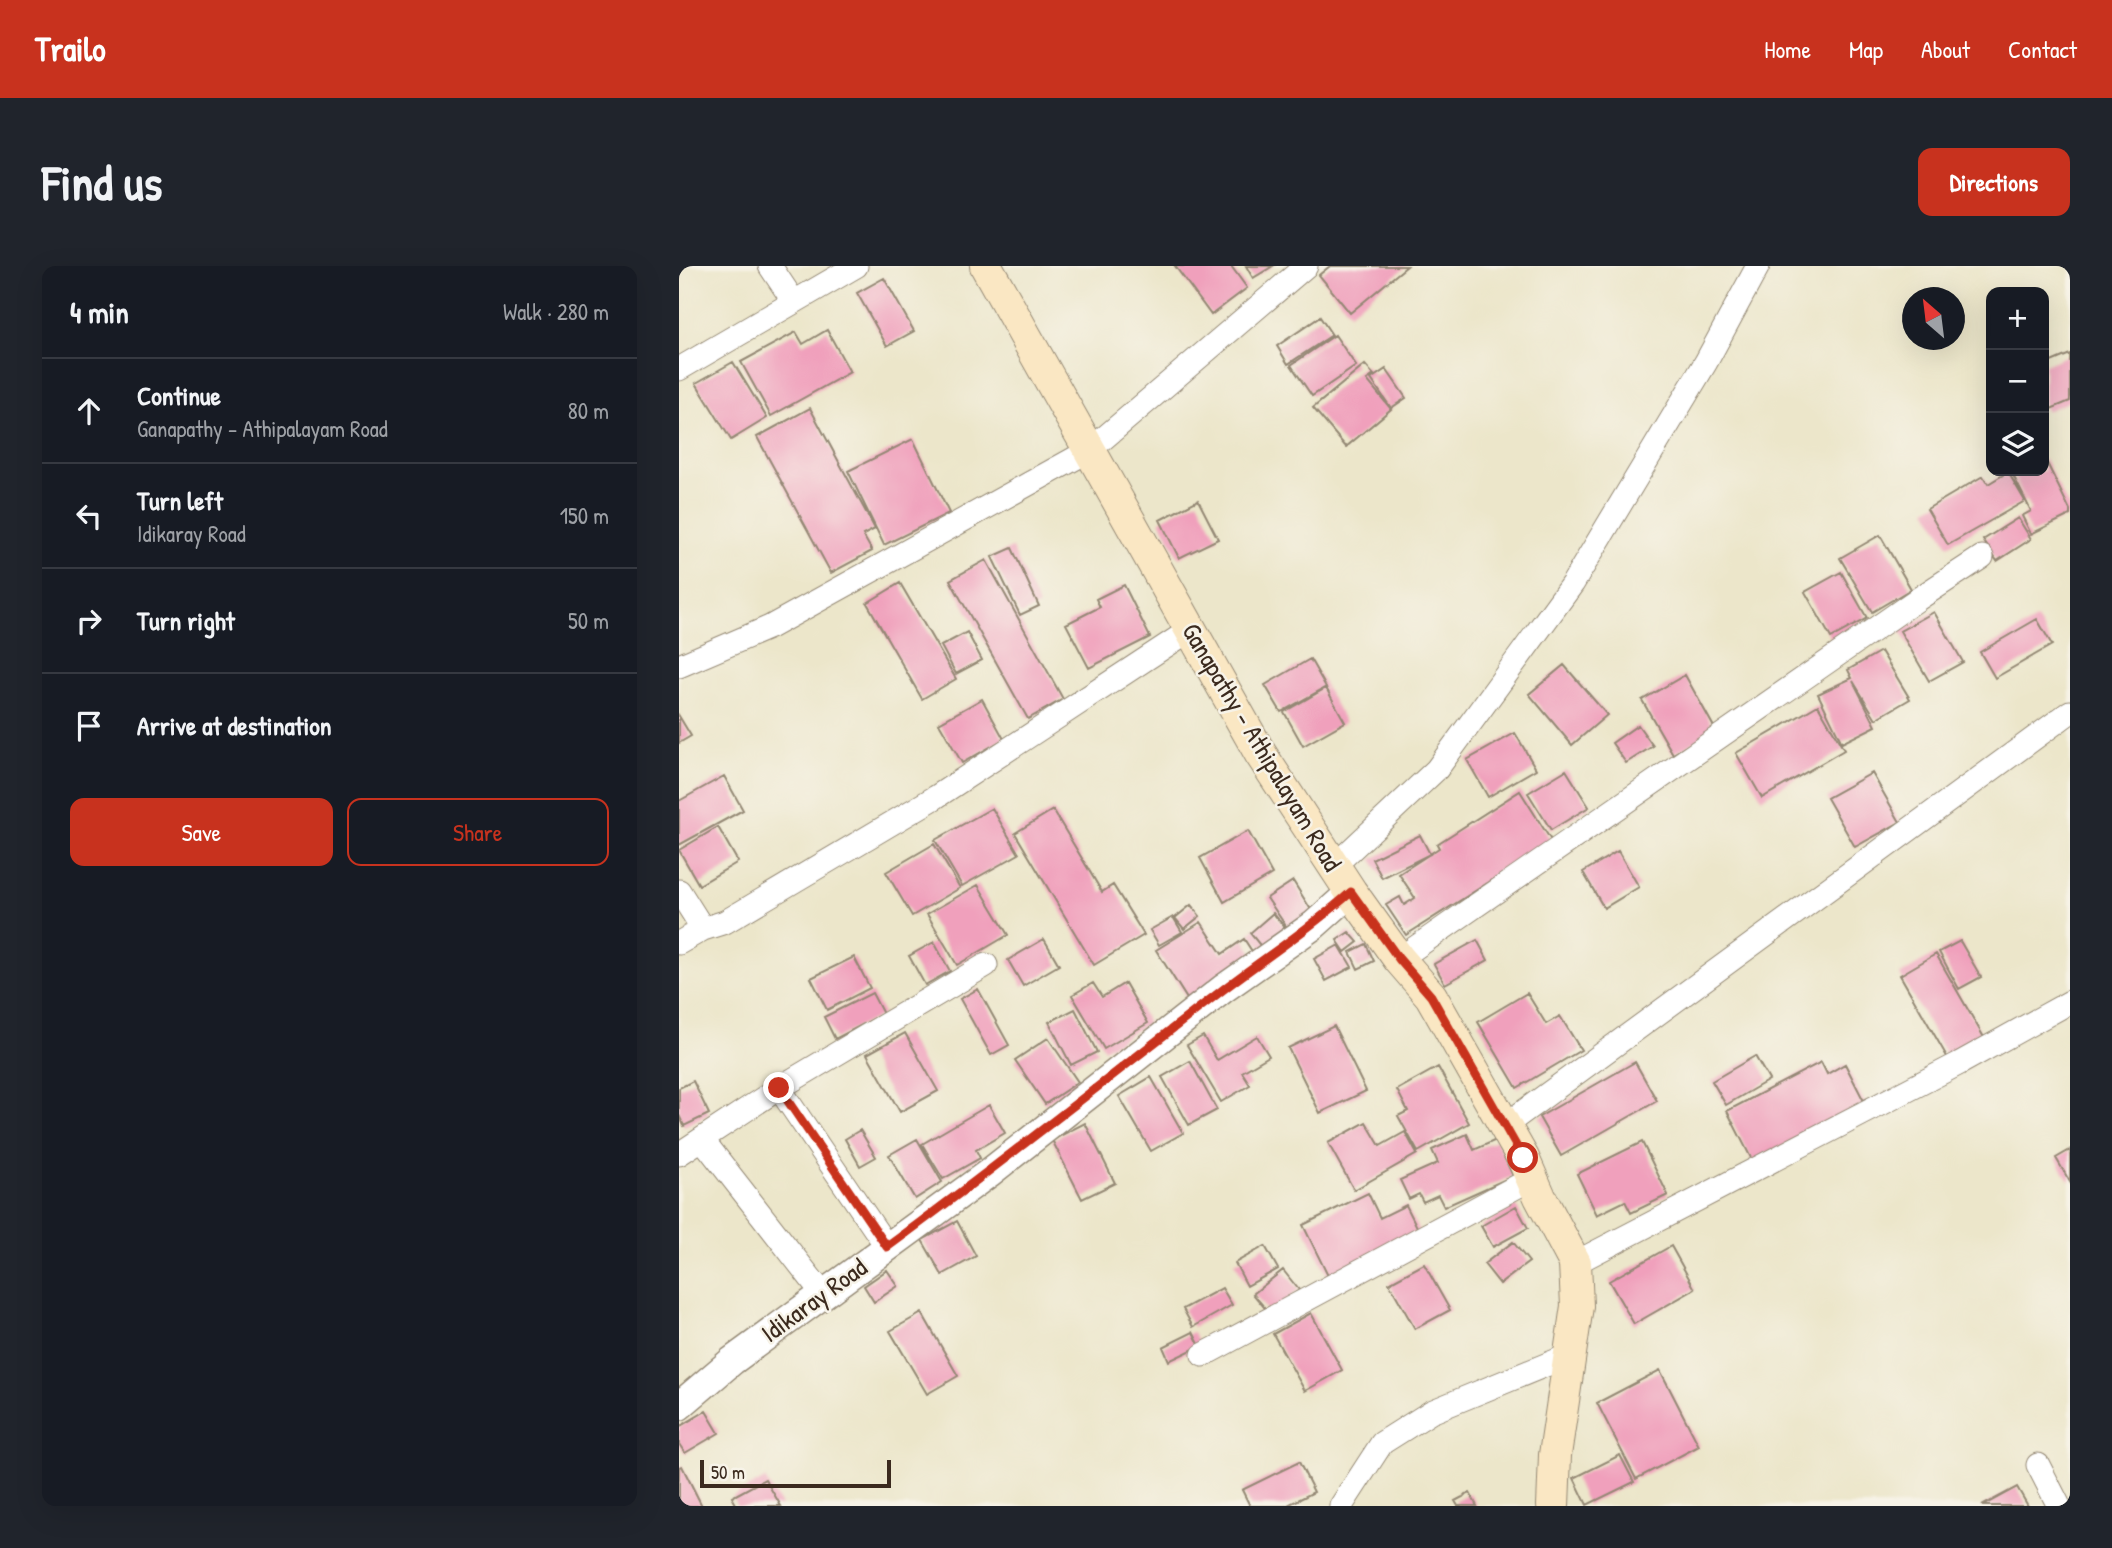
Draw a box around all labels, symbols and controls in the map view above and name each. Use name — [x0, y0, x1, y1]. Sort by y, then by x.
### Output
text: Trailo — [35, 27, 106, 71]
text: Home — [1764, 33, 1811, 65]
text: Map — [1849, 33, 1883, 65]
text: About — [1921, 33, 1970, 65]
text: Contact — [2008, 33, 2077, 65]
button: Directions — [1918, 148, 2070, 216]
text: Find us — [42, 149, 162, 215]
north arrow — [1902, 287, 1965, 350]
map controls — [1986, 287, 2049, 476]
button: + — [1986, 287, 2049, 350]
text: 4 min — [70, 292, 129, 332]
text: Walk · 280 m — [503, 296, 609, 327]
button: − — [1986, 350, 2049, 413]
text: Continue — [137, 378, 221, 413]
icon: ahead — [70, 392, 108, 430]
text: 80 m — [568, 395, 609, 426]
text: Ganapathy - Athipalayam Road — [137, 413, 388, 444]
button: layers — [1986, 413, 2049, 476]
text: Turn left — [137, 483, 223, 518]
icon: left — [70, 497, 108, 535]
text: 150 m — [560, 500, 609, 531]
text: Idikaray Road — [137, 518, 246, 549]
icon: right — [70, 602, 108, 640]
text: Turn right — [137, 603, 235, 638]
text: 50 m — [568, 605, 609, 636]
street label: Ganapathy - Athipalayam Road — [1174, 616, 1350, 877]
icon: arrive — [70, 707, 108, 745]
text: Arrive at destination — [137, 708, 332, 743]
button: Save — [70, 798, 333, 866]
button: Share — [347, 798, 609, 866]
route end — [763, 1072, 794, 1103]
route start — [1507, 1142, 1538, 1173]
street label: Idikaray Road — [754, 1249, 874, 1350]
scale bar — [700, 1457, 891, 1489]
text: 50 m — [711, 1459, 745, 1485]

